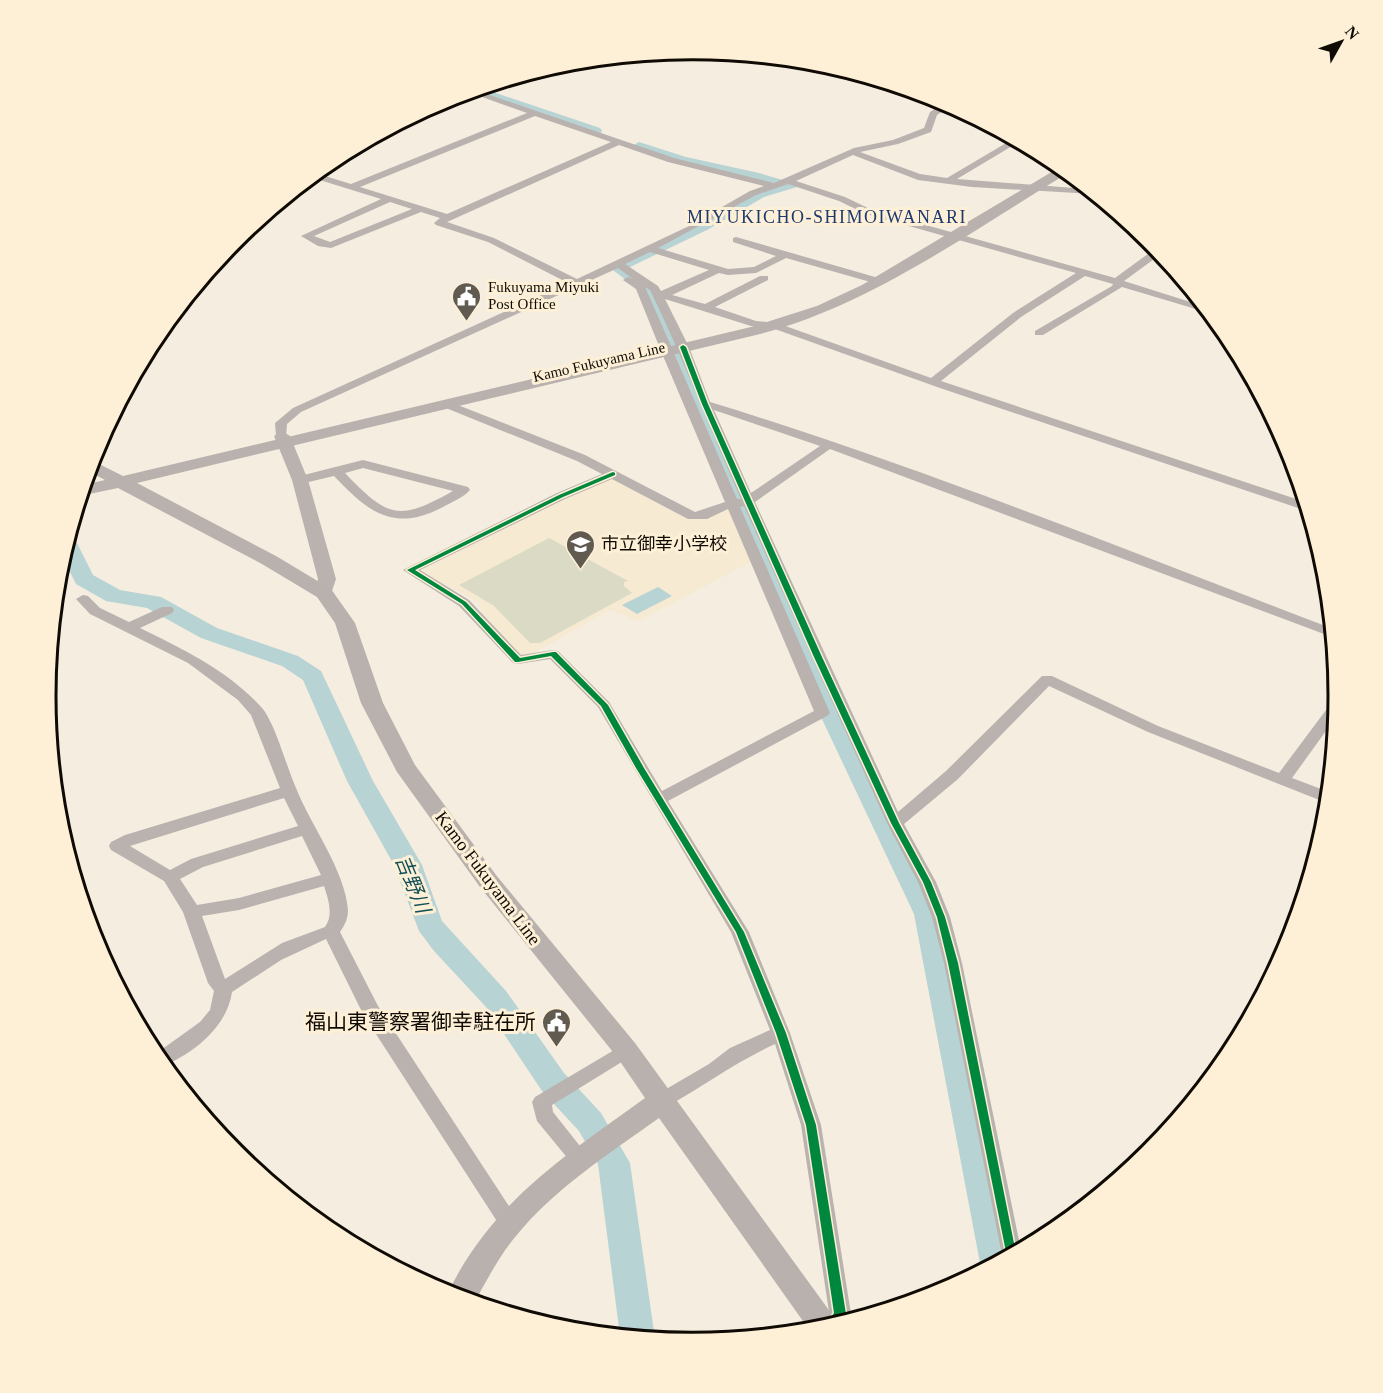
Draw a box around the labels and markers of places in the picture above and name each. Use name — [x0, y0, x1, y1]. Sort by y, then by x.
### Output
place label: Fukuyama Miyuki Post Office — [488, 279, 599, 312]
public building icon: Fukuyama Miyuki Post Office — [451, 280, 483, 322]
school or university icon: 市立御幸小学校 — [564, 528, 596, 570]
place label: 市立御幸小学校 — [601, 534, 727, 554]
public building icon: 福山東警察署御幸駐在所 — [541, 1006, 573, 1048]
place label: 福山東警察署御幸駐在所 — [305, 1010, 536, 1034]

